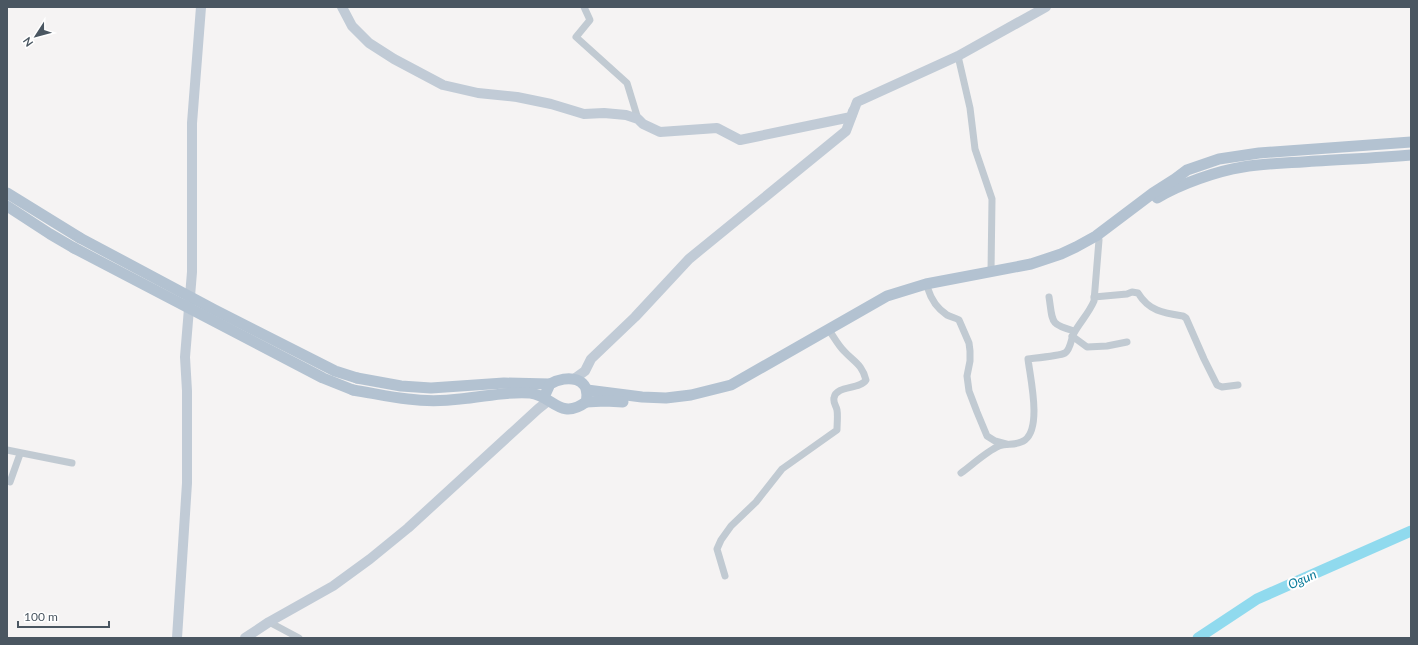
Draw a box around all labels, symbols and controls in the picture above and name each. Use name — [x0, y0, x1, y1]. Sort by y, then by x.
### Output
north arrow — [16, 16, 56, 56]
text: N — [20, 35, 35, 49]
water label: Ogun — [1285, 566, 1319, 592]
scale bar — [18, 603, 109, 629]
text: 100 m — [24, 609, 58, 624]

